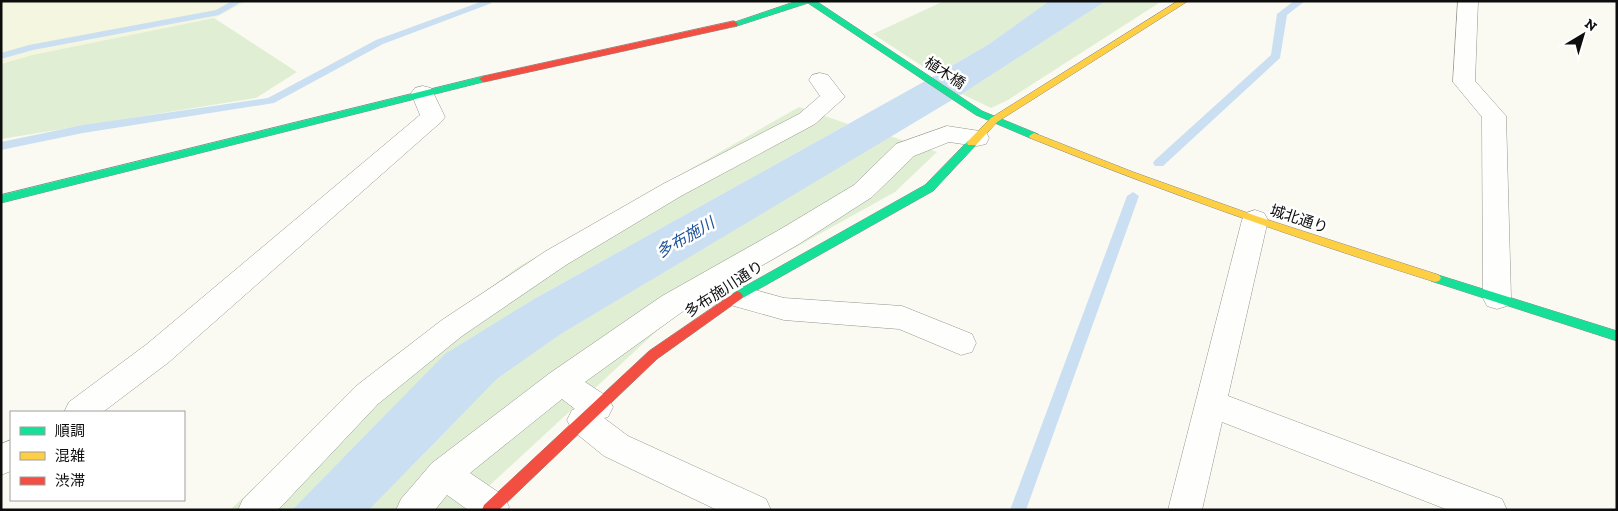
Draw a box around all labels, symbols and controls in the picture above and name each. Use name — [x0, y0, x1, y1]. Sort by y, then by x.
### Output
north arrow — [1558, 10, 1608, 60]
text: N — [1581, 15, 1600, 35]
street label: 植木橋 — [921, 53, 969, 93]
street label: 城北通り — [1268, 201, 1330, 237]
water label: 多布施川 — [653, 212, 719, 262]
street label: 多布施川通り — [681, 257, 767, 321]
legend — [10, 411, 185, 501]
text: 順調 — [55, 422, 85, 440]
text: 混雑 — [55, 447, 85, 465]
text: 渋滞 — [55, 472, 85, 490]

